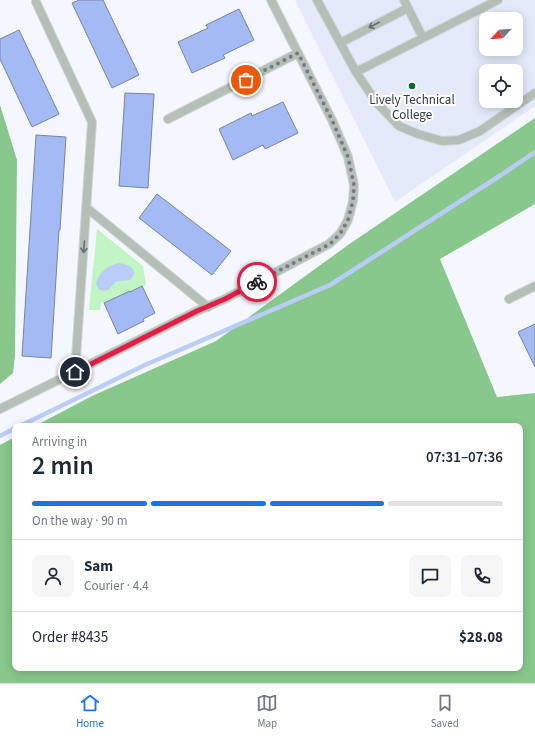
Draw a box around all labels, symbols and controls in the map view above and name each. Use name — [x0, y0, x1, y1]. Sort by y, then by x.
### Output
north arrow — [479, 12, 523, 56]
map controls — [479, 12, 523, 108]
one-way arrow — [368, 22, 380, 29]
pin — [229, 63, 263, 97]
button: locate — [479, 64, 523, 108]
icon: bag — [235, 69, 257, 91]
marker: Lively Technical College — [407, 81, 417, 91]
place label: Lively Technical College — [369, 91, 455, 124]
one-way arrow — [80, 240, 87, 253]
courier — [237, 262, 277, 302]
icon: bike — [246, 271, 268, 293]
pin — [58, 355, 92, 389]
icon: home — [64, 361, 86, 383]
text: Arriving in — [32, 433, 87, 451]
text: 2 min — [32, 447, 94, 484]
text: 07:31–07:36 — [426, 447, 503, 468]
text: On the way · 90 m — [32, 512, 127, 530]
button: person — [32, 555, 74, 597]
button: chat — [409, 555, 451, 597]
button: phone — [461, 555, 503, 597]
text: Sam — [84, 556, 113, 577]
text: Courier · 4.4 — [84, 577, 149, 595]
text: Order #8435 — [32, 627, 108, 648]
text: $28.08 — [459, 627, 503, 648]
tab: Home — [76, 692, 104, 731]
tab: Map — [256, 692, 278, 731]
tab: Saved — [431, 692, 459, 731]

